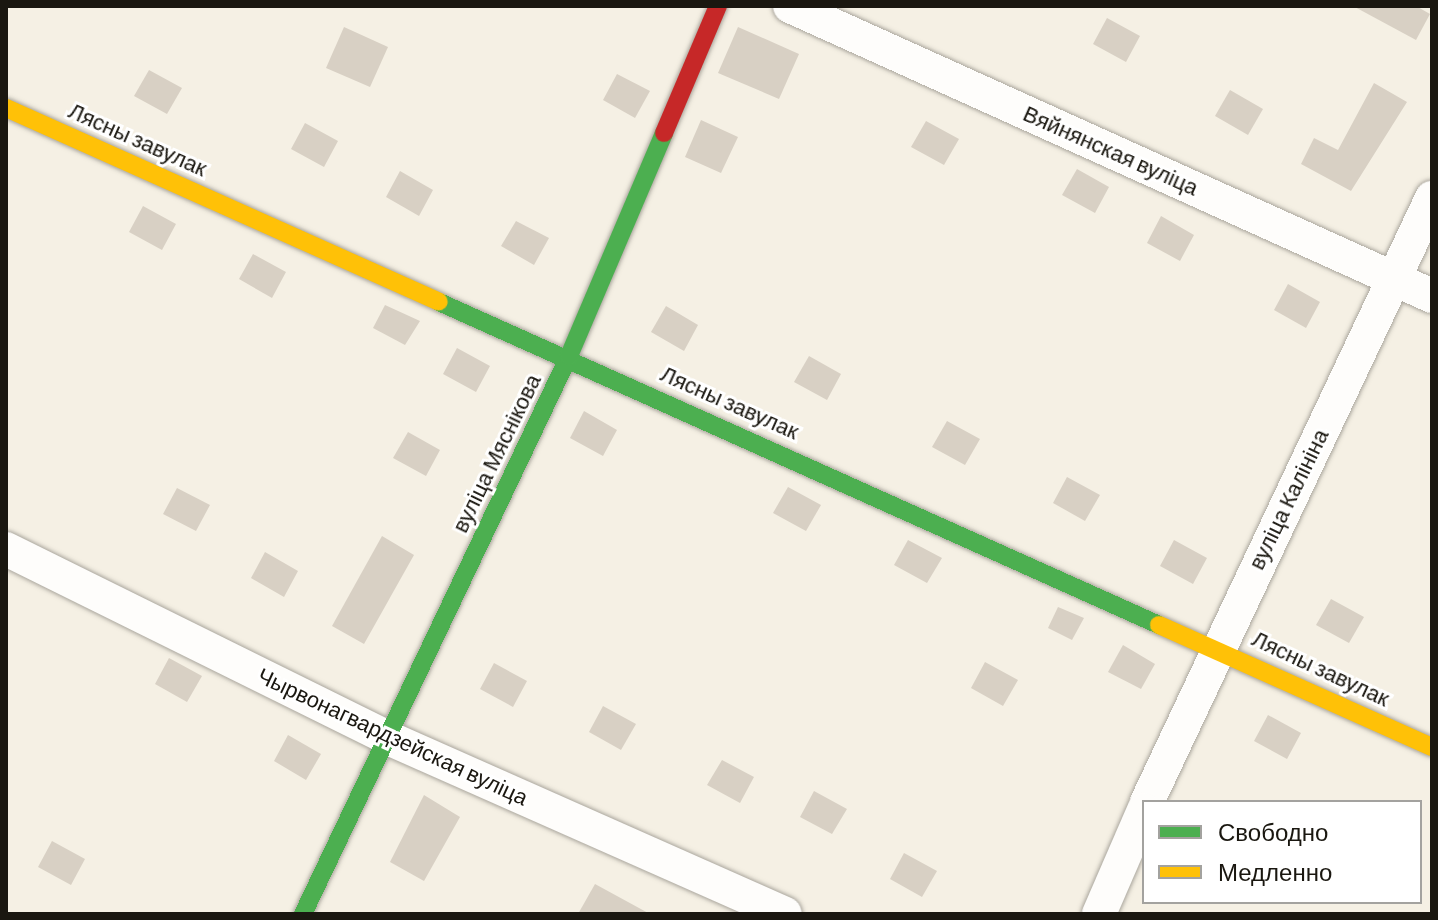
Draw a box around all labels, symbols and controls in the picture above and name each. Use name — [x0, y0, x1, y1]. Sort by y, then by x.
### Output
street label: Лясны завулак — [65, 97, 211, 181]
street label: Вяйнянская вуліца — [1019, 100, 1203, 200]
street label: Лясны завулак — [657, 360, 803, 444]
street label: вуліца Мяснікова — [446, 370, 546, 536]
street label: вуліца Калініна — [1243, 425, 1333, 573]
street label: Лясны завулак — [1248, 625, 1394, 711]
street label: Чырвонагвардзейская вуліца — [254, 662, 532, 810]
legend — [1142, 800, 1422, 904]
text: Свободно — [1218, 817, 1328, 846]
text: Медленно — [1218, 857, 1332, 886]

